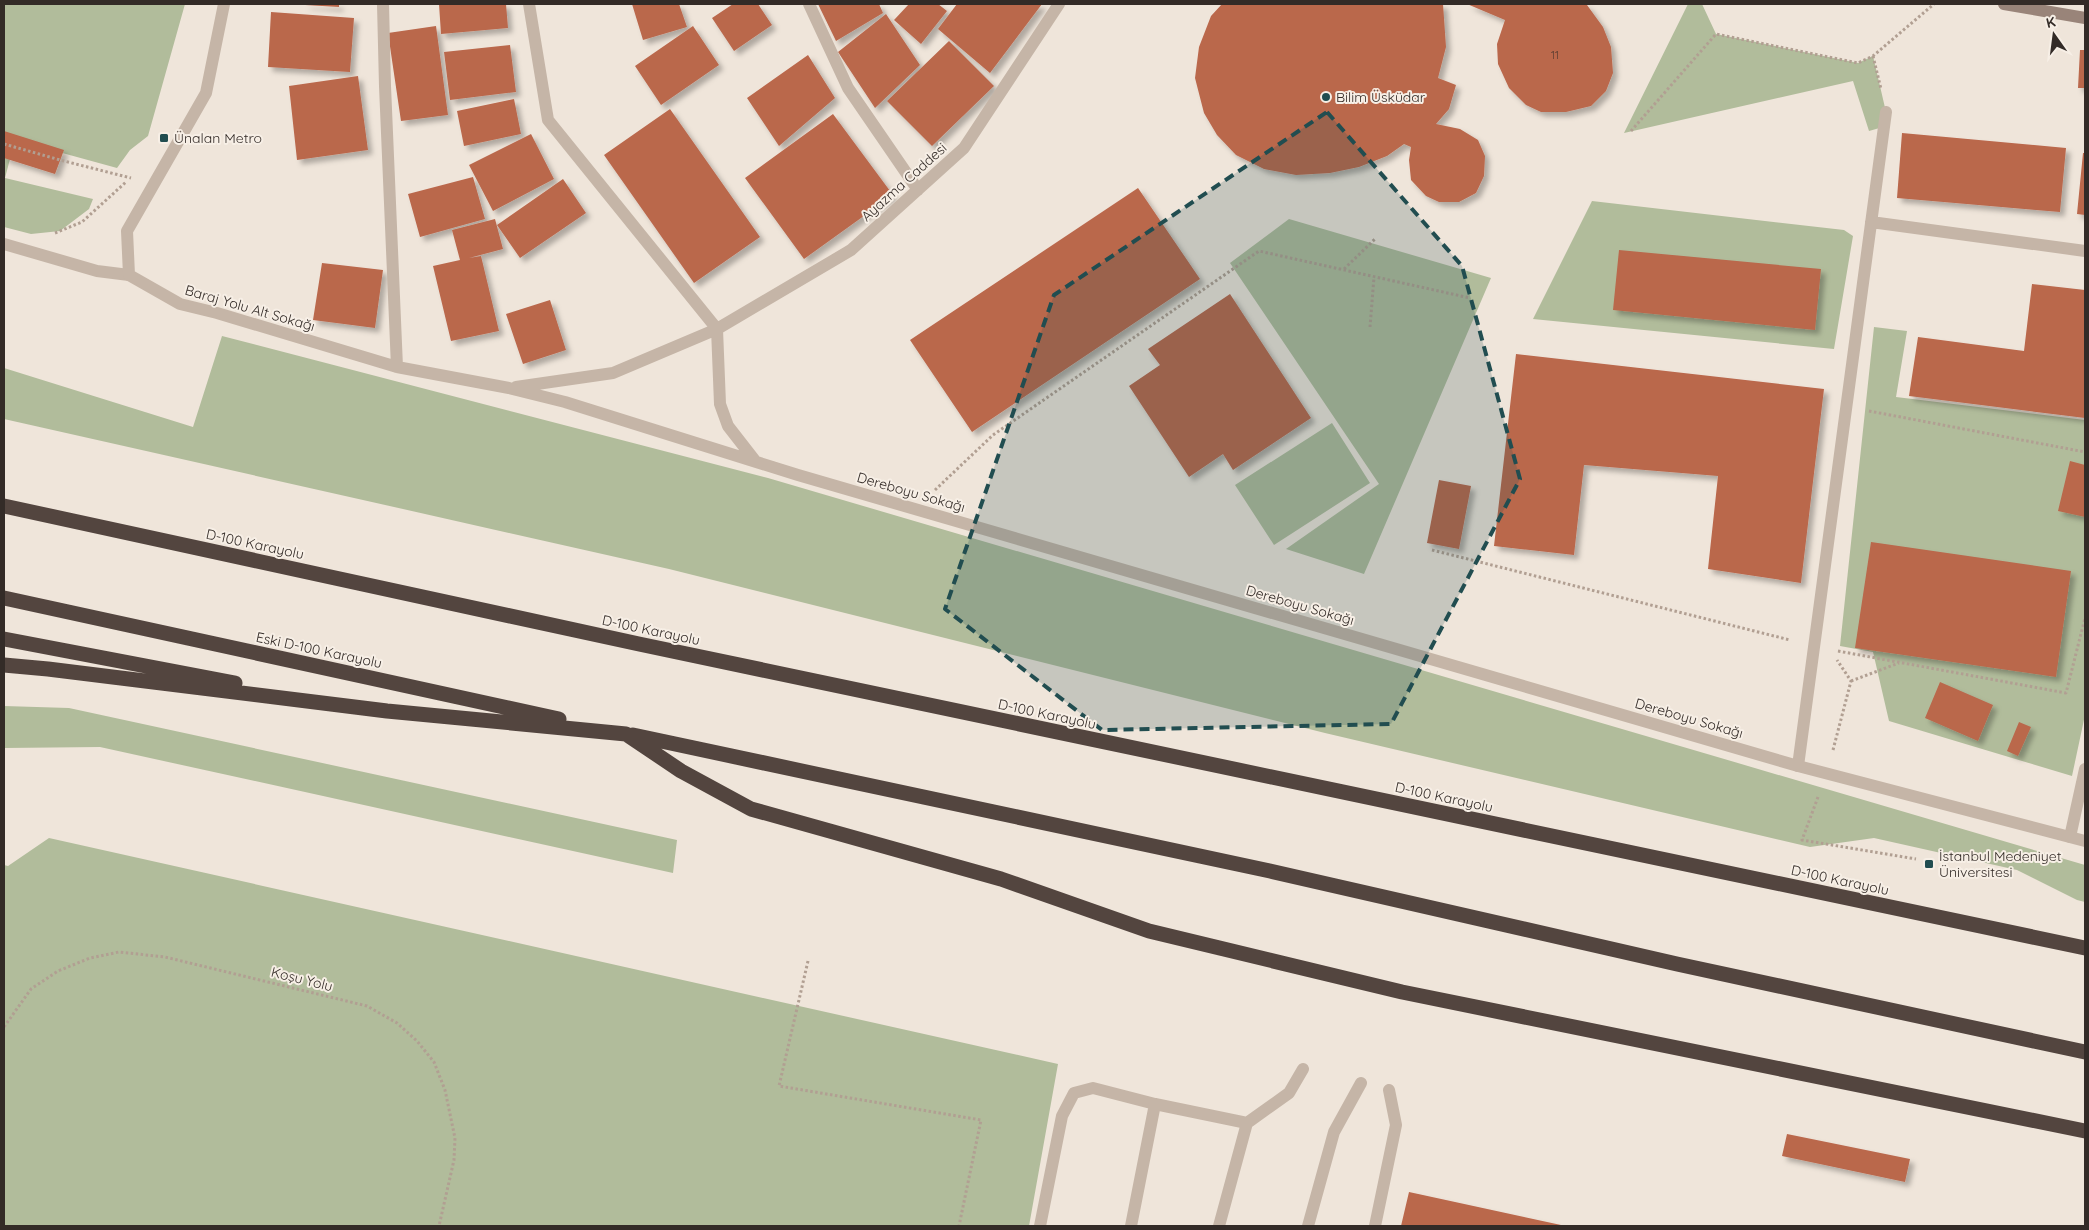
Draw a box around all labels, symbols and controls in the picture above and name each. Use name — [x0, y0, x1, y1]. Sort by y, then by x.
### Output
north arrow — [2029, 10, 2079, 60]
text: K — [2044, 13, 2057, 32]
house number: 11 — [1551, 48, 1559, 62]
place label: Bilim Üsküdar — [1336, 88, 1426, 106]
marker: Bilim Üsküdar — [1320, 91, 1332, 103]
place label: Ünalan Metro — [174, 129, 262, 147]
marker: Ünalan Metro — [158, 132, 170, 144]
street label: Ayazma Caddesi — [857, 139, 951, 225]
street label: Baraj Yolu Alt Sokağı — [183, 281, 317, 335]
street label: Dereboyu Sokağı — [855, 468, 967, 516]
street label: D-100 Karayolu — [204, 525, 306, 563]
street label: Dereboyu Sokağı — [1244, 581, 1356, 629]
street label: D-100 Karayolu — [600, 611, 702, 649]
street label: Eski D-100 Karayolu — [254, 628, 384, 672]
street label: Dereboyu Sokağı — [1633, 694, 1745, 742]
street label: D-100 Karayolu — [996, 695, 1098, 733]
street label: D-100 Karayolu — [1393, 778, 1495, 816]
place label: İstanbul Medeniyet Üniversitesi — [1939, 847, 2062, 881]
marker: İstanbul Medeniyet Üniversitesi — [1923, 858, 1935, 870]
street label: D-100 Karayolu — [1789, 861, 1891, 899]
street label: Koşu Yolu — [269, 963, 335, 995]

